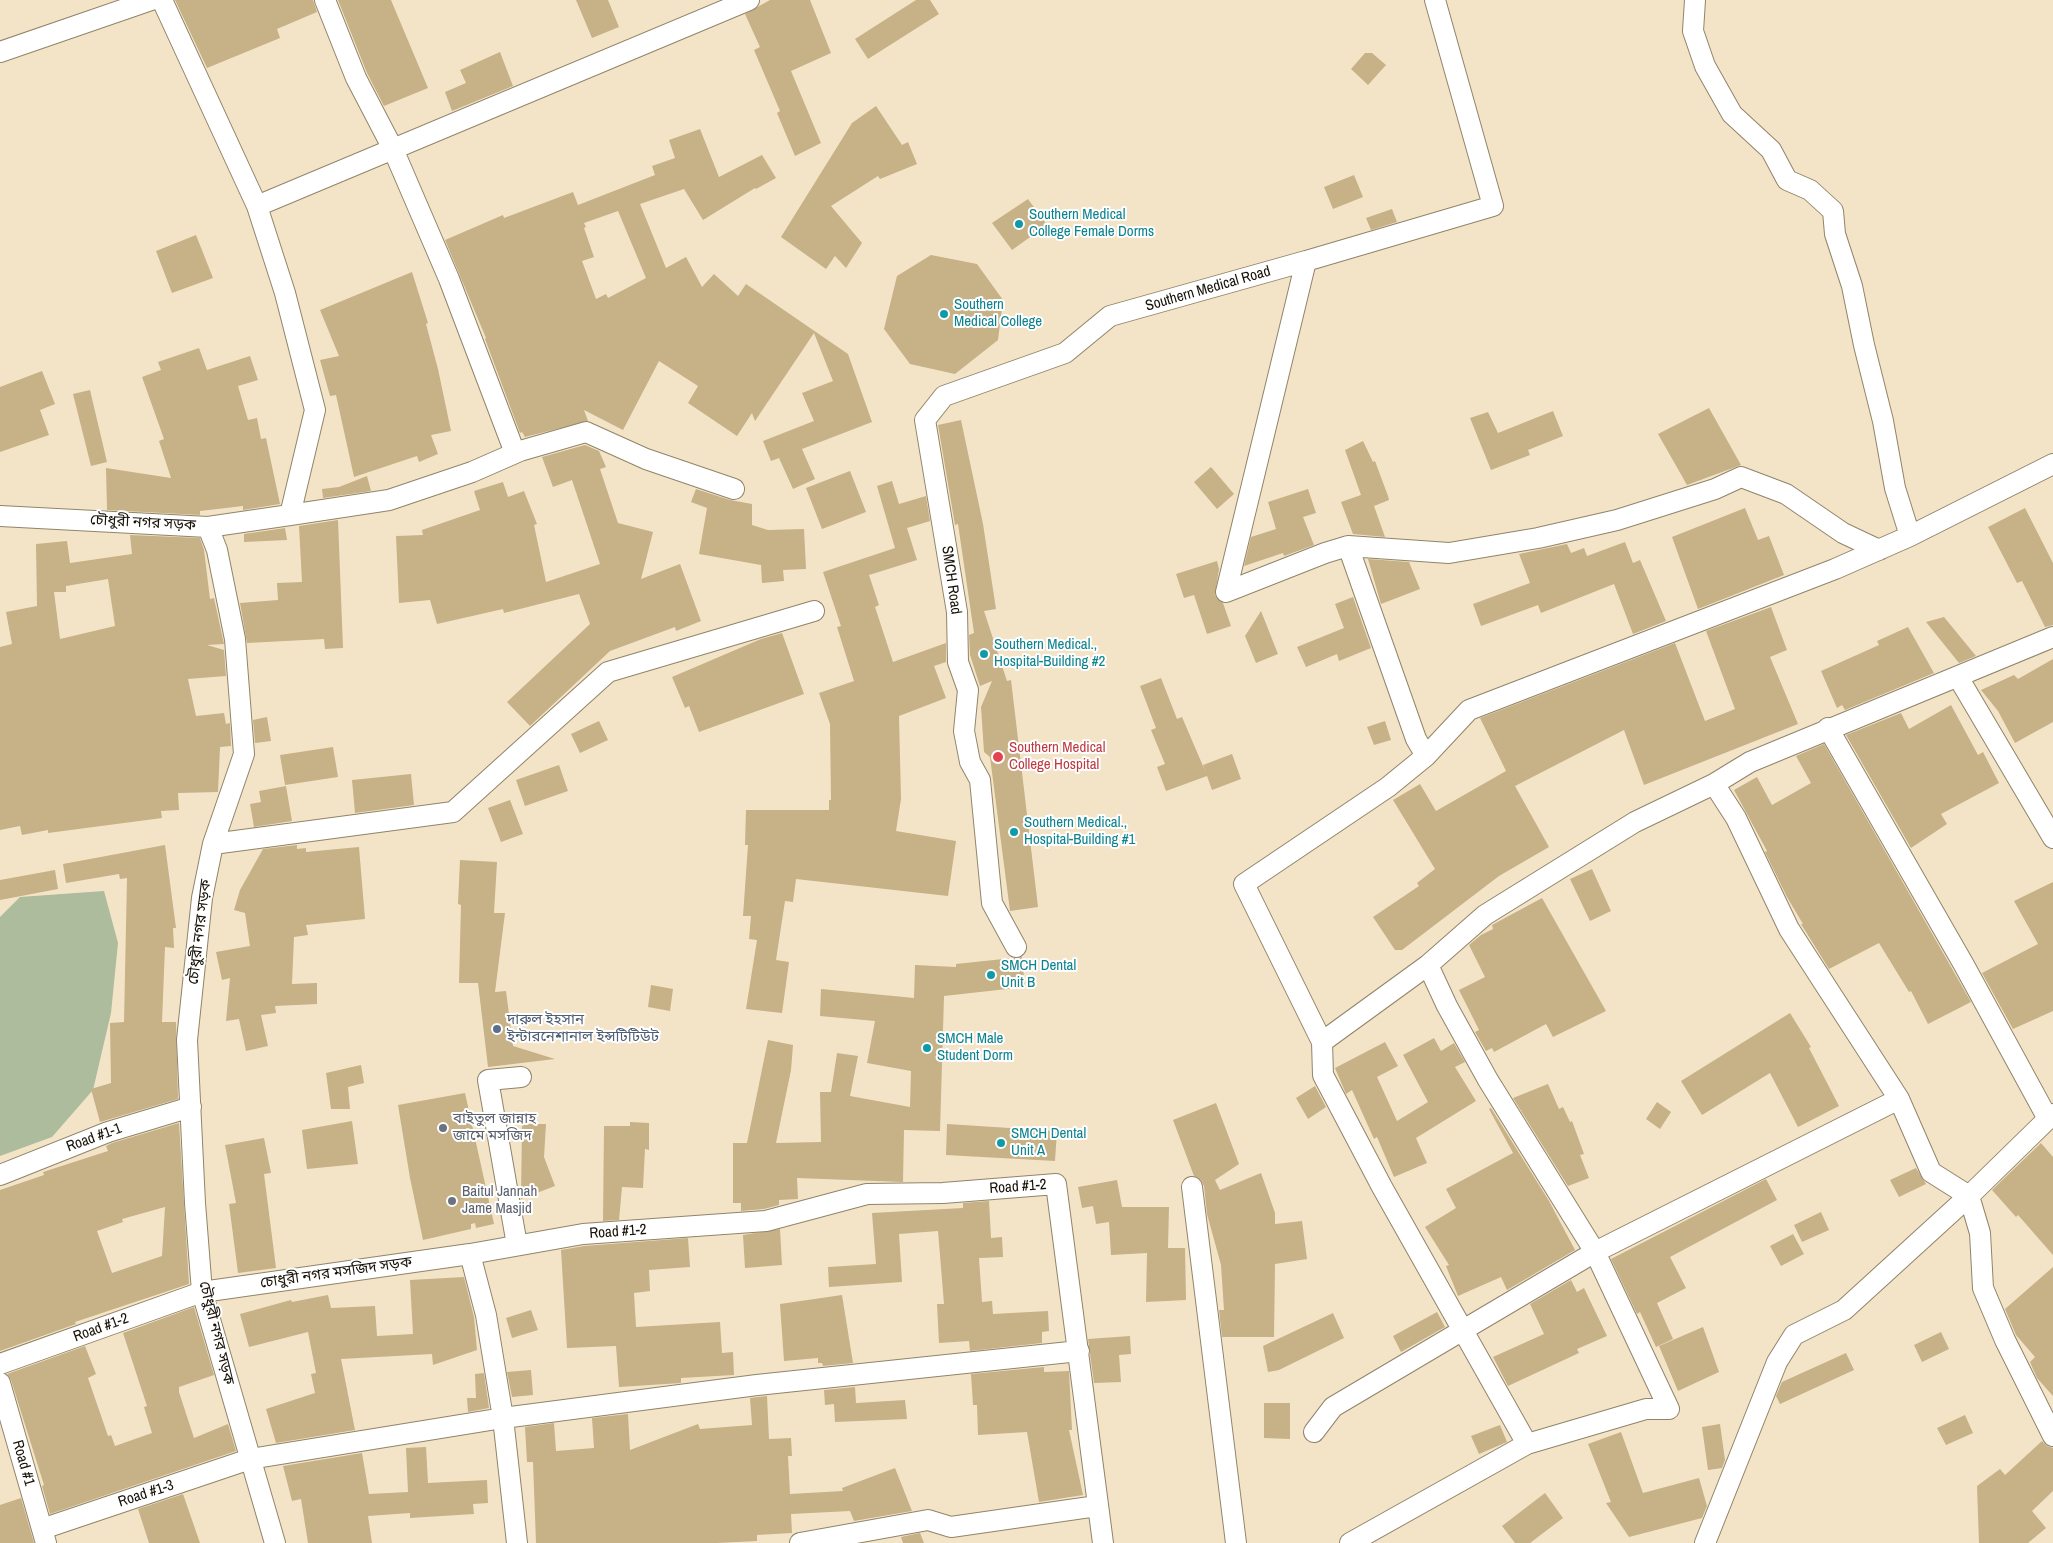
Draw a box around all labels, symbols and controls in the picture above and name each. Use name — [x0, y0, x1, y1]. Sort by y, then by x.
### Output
place label: Southern Medical College Female Dorms — [1029, 206, 1154, 241]
marker: Southern Medical College Female Dorms — [1013, 218, 1025, 230]
street label: Southern Medical Road — [1143, 263, 1273, 315]
place label: Southern Medical College — [954, 296, 1042, 331]
marker: Southern Medical College — [938, 308, 950, 320]
street label: চৌধুরী নগর সড়ক — [90, 511, 196, 535]
street label: SMCH Road — [937, 545, 965, 615]
place label: Southern Medical., Hospital-Building #2 — [994, 636, 1105, 671]
marker: Southern Medical., Hospital-Building #2 — [978, 648, 990, 660]
place label: Southern Medical College Hospital — [1009, 739, 1105, 774]
marker: Southern Medical College Hospital — [991, 750, 1005, 764]
place label: Southern Medical., Hospital-Building #1 — [1024, 814, 1135, 849]
marker: Southern Medical., Hospital-Building #1 — [1008, 826, 1020, 838]
street label: চৌধুরী নগর সড়ক — [185, 878, 215, 986]
place label: SMCH Dental Unit B — [1001, 957, 1076, 992]
marker: SMCH Dental Unit B — [985, 969, 997, 981]
place label: দারুল ইহসান ইন্টারনেশানাল ইন্সটিটিউট — [507, 1011, 659, 1046]
marker: দারুল ইহসান ইন্টারনেশানাল ইন্সটিটিউট — [491, 1023, 503, 1035]
place label: SMCH Male Student Dorm — [937, 1030, 1013, 1065]
marker: SMCH Male Student Dorm — [921, 1042, 933, 1054]
place label: বাইতুল জান্নাহ জামে মসজিদ — [453, 1110, 536, 1145]
street label: Road #1-1 — [64, 1120, 124, 1156]
marker: বাইতুল জান্নাহ জামে মসজিদ — [437, 1122, 449, 1134]
place label: SMCH Dental Unit A — [1011, 1125, 1086, 1160]
marker: SMCH Dental Unit A — [995, 1137, 1007, 1149]
street label: Road #1-2 — [989, 1176, 1047, 1198]
place label: Baitul Jannah Jame Masjid — [462, 1183, 537, 1218]
marker: Baitul Jannah Jame Masjid — [446, 1195, 458, 1207]
street label: Road #1-2 — [589, 1221, 647, 1243]
street label: চোধুরী নগর মসজিদ সড়ক — [259, 1253, 413, 1293]
street label: চৌধুরী নগর সড়ক — [194, 1279, 238, 1387]
street label: Road #1-2 — [71, 1310, 131, 1346]
street label: Road #1 — [8, 1438, 38, 1488]
street label: Road #1-3 — [116, 1477, 176, 1511]

